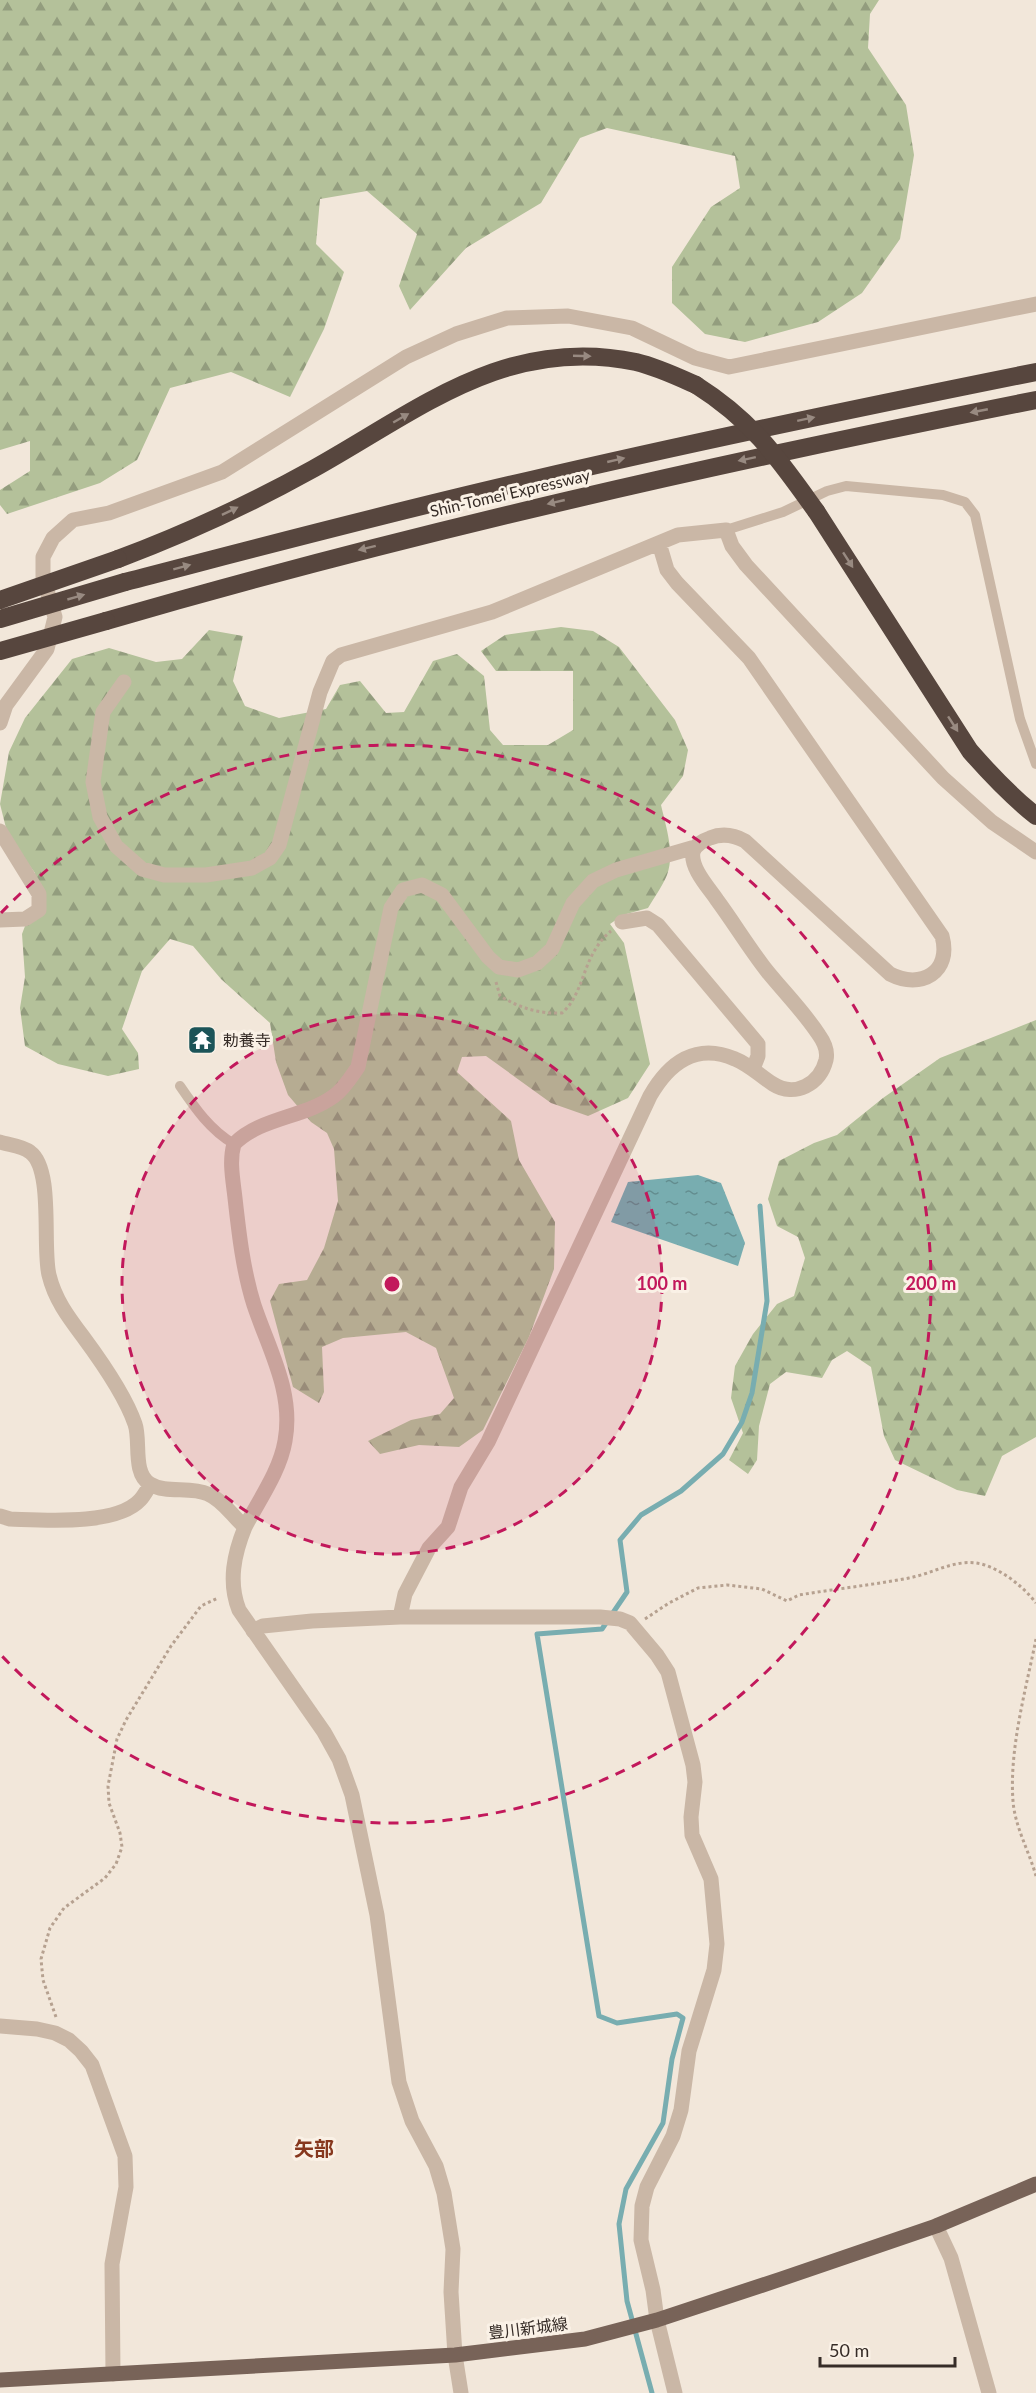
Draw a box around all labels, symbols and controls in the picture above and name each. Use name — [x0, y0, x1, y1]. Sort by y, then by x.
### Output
one-way arrow — [573, 352, 592, 361]
one-way arrow — [969, 407, 988, 416]
one-way arrow — [393, 412, 409, 423]
one-way arrow — [797, 414, 816, 423]
one-way arrow — [607, 455, 625, 465]
one-way arrow — [737, 455, 756, 464]
street label: Shin-Tomei Expressway — [428, 465, 593, 520]
one-way arrow — [547, 497, 565, 507]
one-way arrow — [221, 507, 238, 516]
one-way arrow — [358, 544, 376, 554]
one-way arrow — [842, 552, 853, 568]
one-way arrow — [173, 562, 191, 572]
one-way arrow — [67, 592, 85, 601]
one-way arrow — [948, 716, 959, 732]
temple icon: 勅養寺 — [186, 1024, 218, 1056]
place label: 勅養寺 — [223, 1030, 271, 1049]
text: 100 m — [637, 1272, 687, 1294]
text: 200 m — [906, 1272, 956, 1294]
centre of rings — [382, 1274, 402, 1294]
district label: 矢部 — [294, 2136, 334, 2160]
street label: 豊川新城線 — [487, 2313, 569, 2342]
scale bar — [820, 2330, 955, 2368]
text: 50 m — [829, 2339, 869, 2361]

